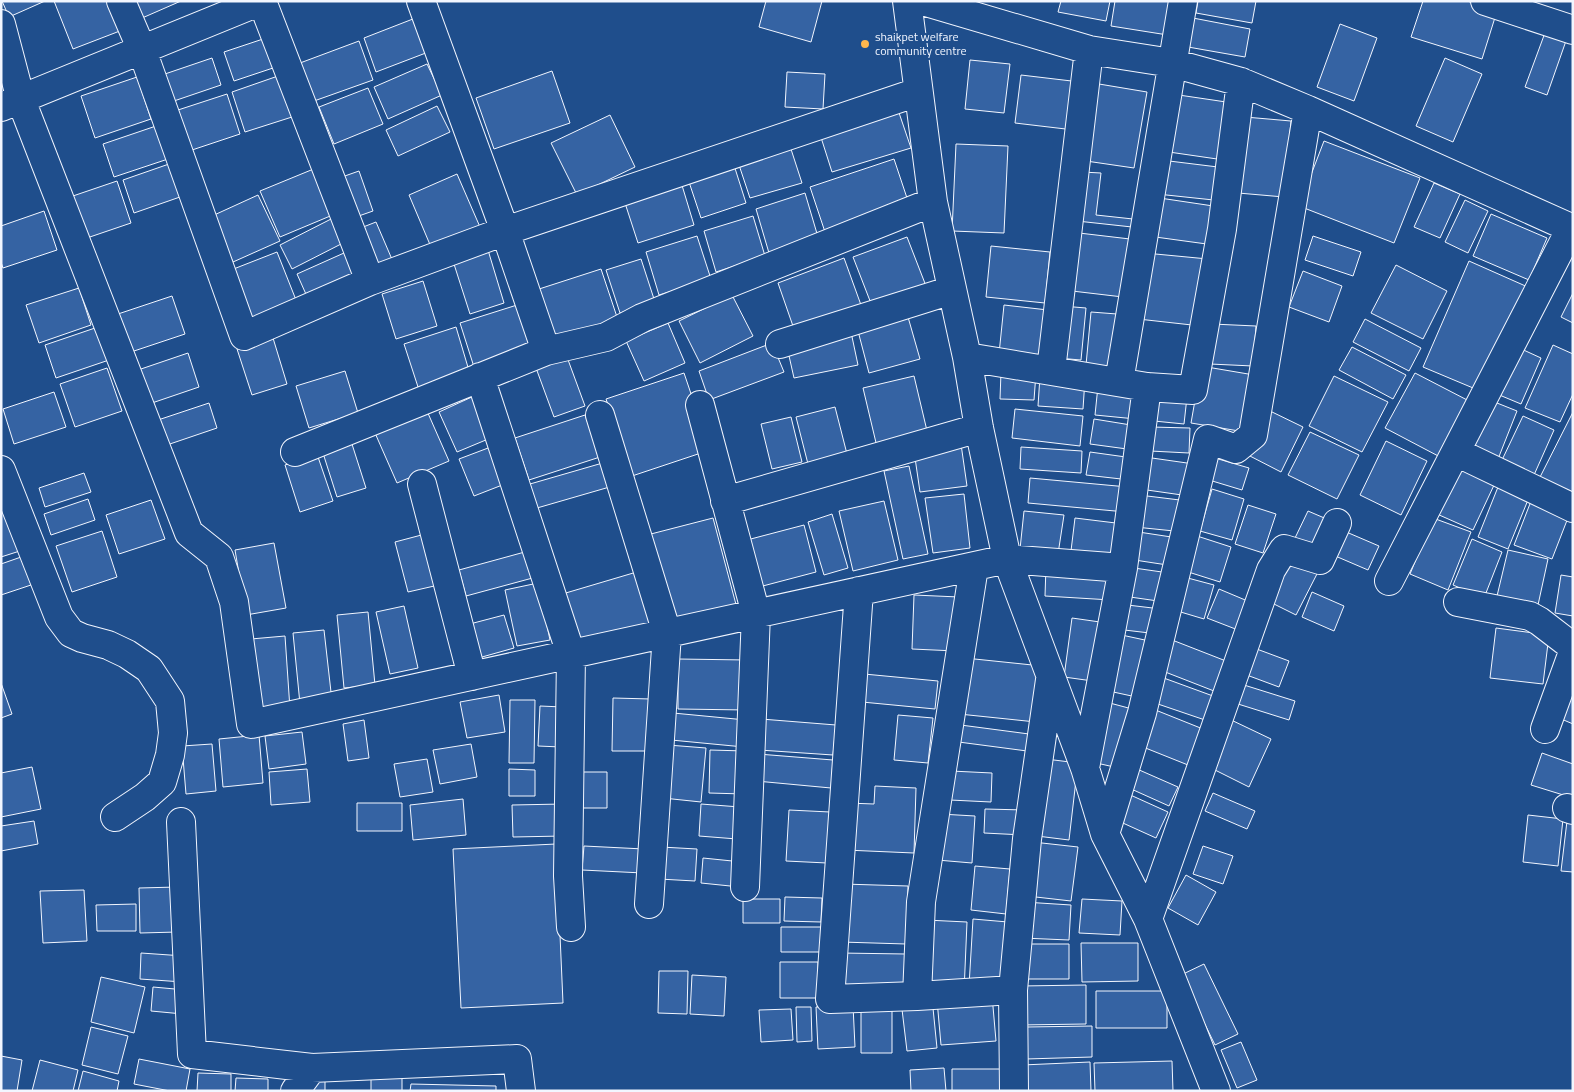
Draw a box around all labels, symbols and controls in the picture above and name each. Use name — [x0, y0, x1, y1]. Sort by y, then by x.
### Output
place label: shaikpet welfare community centre — [875, 27, 967, 60]
marker: shaikpet welfare community centre — [859, 38, 871, 50]

